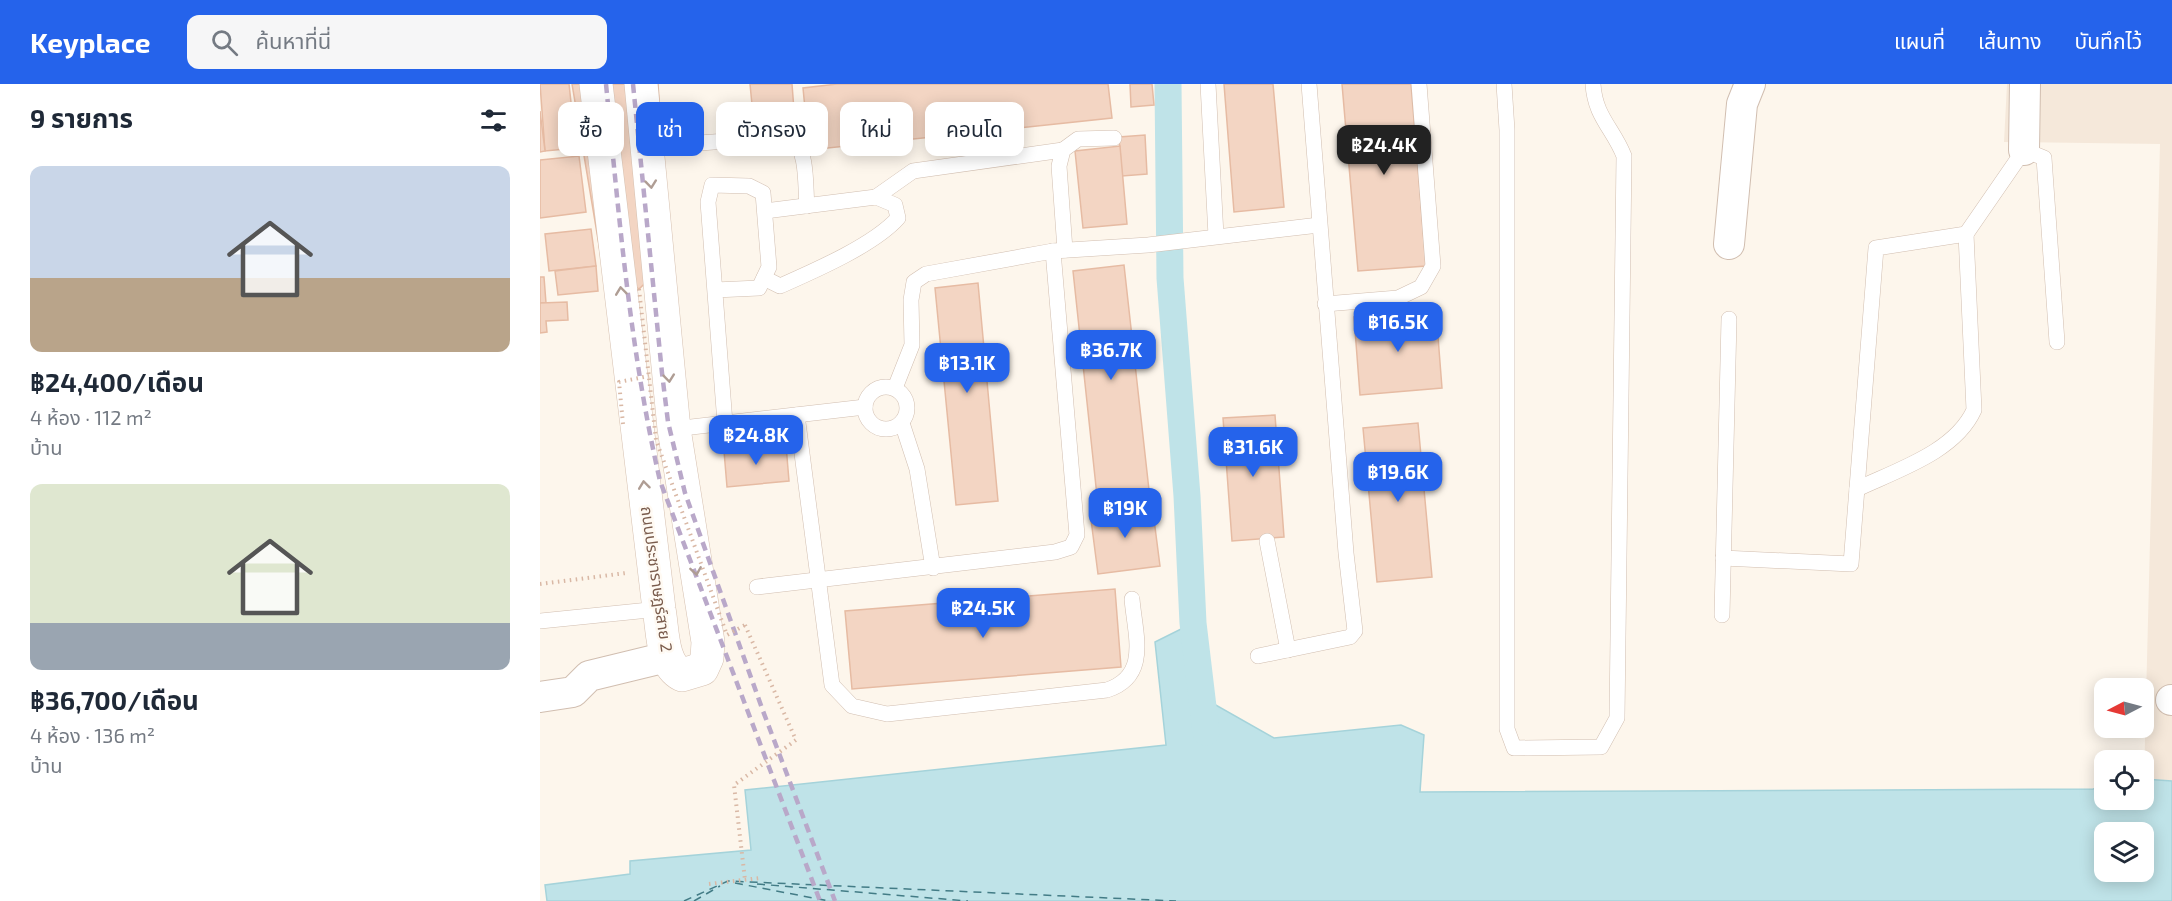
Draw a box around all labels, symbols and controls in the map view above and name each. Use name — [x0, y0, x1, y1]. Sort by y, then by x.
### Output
search box — [187, 15, 607, 69]
text: Keyplace — [30, 25, 151, 59]
icon: search — [208, 26, 241, 59]
text: ค้นหาที่นี่ — [256, 27, 331, 53]
text: แผนที่ — [1894, 28, 1945, 53]
text: เส้นทาง — [1978, 28, 2042, 53]
text: บันทึกไว้ — [2075, 28, 2142, 53]
text: 9 รายการ — [30, 102, 133, 133]
chip: ซื้อ — [558, 102, 624, 156]
chip: เช่า — [636, 102, 704, 156]
chip: ตัวกรอง — [716, 102, 828, 156]
chip: ใหม่ — [840, 102, 913, 156]
chip: คอนโด — [925, 102, 1024, 156]
icon: filters — [477, 104, 510, 137]
pin: ฿24.4K — [1335, 125, 1433, 176]
text: ฿24.4K — [1351, 132, 1417, 156]
one-way arrow — [644, 179, 657, 189]
icon: home — [216, 205, 324, 313]
one-way arrow — [615, 287, 627, 296]
pin: ฿16.5K — [1349, 302, 1447, 353]
text: ฿16.5K — [1368, 309, 1428, 333]
pin: ฿36.7K — [1062, 330, 1160, 381]
text: ฿36.7K — [1080, 337, 1142, 361]
pin: ฿13.1K — [918, 343, 1016, 394]
text: ฿13.1K — [939, 350, 995, 374]
text: ฿24,400/เดือน — [30, 366, 204, 397]
one-way arrow — [662, 374, 675, 383]
text: 4 ห้อง · 112 m² — [30, 405, 152, 429]
pin: ฿24.8K — [707, 415, 805, 466]
text: ฿24.8K — [723, 422, 789, 446]
pin: ฿31.6K — [1204, 427, 1302, 478]
text: ฿31.6K — [1223, 434, 1283, 458]
text: บ้าน — [30, 435, 62, 459]
pin: ฿19.6K — [1349, 452, 1447, 503]
text: ฿19.6K — [1367, 459, 1429, 483]
one-way arrow — [638, 480, 651, 489]
pin: ฿19K — [1089, 488, 1161, 539]
text: ฿19K — [1103, 495, 1147, 519]
street label: ถนนประชาราษฎร์สาย 2 — [638, 505, 677, 653]
icon: home — [216, 523, 324, 631]
one-way arrow — [690, 567, 702, 576]
pin: ฿24.5K — [934, 588, 1032, 639]
text: ฿24.5K — [951, 595, 1015, 619]
north arrow — [2094, 678, 2154, 738]
map controls — [2094, 678, 2154, 882]
text: ฿36,700/เดือน — [30, 684, 199, 715]
text: 4 ห้อง · 136 m² — [30, 723, 155, 747]
button: locate — [2094, 750, 2154, 810]
text: บ้าน — [30, 753, 62, 777]
button: layers — [2094, 822, 2154, 882]

